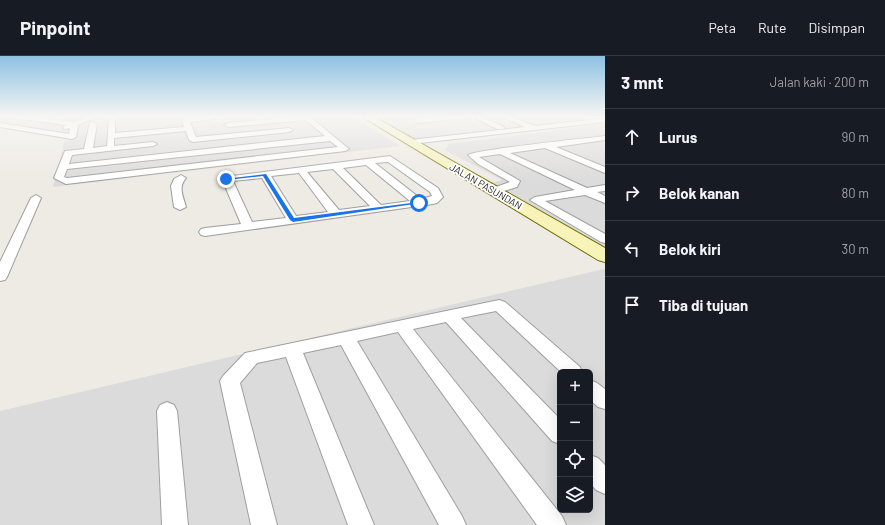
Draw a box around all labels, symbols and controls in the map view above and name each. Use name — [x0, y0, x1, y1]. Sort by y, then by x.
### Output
text: Pinpoint — [20, 16, 90, 39]
text: Peta — [708, 19, 736, 36]
text: Rute — [758, 19, 786, 36]
text: Disimpan — [808, 19, 865, 36]
text: 3 mnt — [621, 72, 664, 92]
text: Jalan kaki · 200 m — [770, 74, 869, 90]
icon: ahead — [621, 126, 643, 148]
text: Lurus — [659, 128, 697, 146]
text: 90 m — [842, 129, 869, 145]
street label: JALAN PASUNDAN — [448, 160, 524, 212]
route end — [217, 170, 235, 188]
icon: right — [621, 182, 643, 204]
text: Belok kanan — [659, 184, 739, 202]
text: 80 m — [842, 185, 869, 201]
route start — [410, 194, 428, 212]
icon: left — [621, 238, 643, 260]
text: Belok kiri — [659, 240, 721, 258]
text: 30 m — [842, 241, 869, 257]
icon: arrive — [621, 294, 643, 316]
text: Tiba di tujuan — [659, 296, 748, 314]
map controls — [557, 369, 593, 513]
button: + — [557, 369, 593, 405]
button: − — [557, 405, 593, 441]
button: locate — [557, 441, 593, 477]
button: layers — [557, 477, 593, 513]

